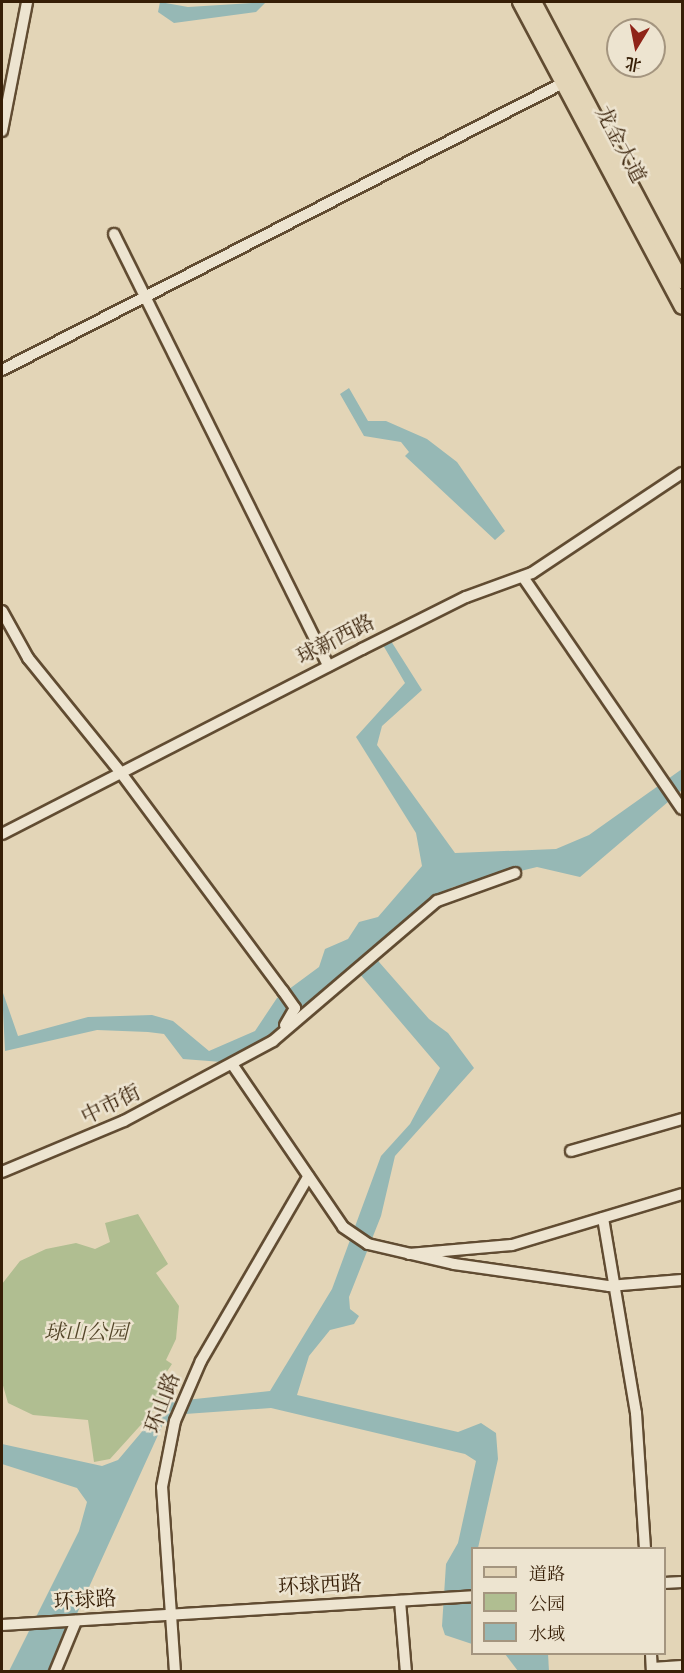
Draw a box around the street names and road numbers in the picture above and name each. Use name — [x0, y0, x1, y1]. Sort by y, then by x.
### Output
street label: 龙金大道 — [589, 102, 651, 188]
street label: 球新西路 — [293, 610, 379, 670]
street label: 中市街 — [77, 1080, 145, 1130]
street label: 环山路 — [140, 1369, 186, 1437]
street label: 环球西路 — [277, 1571, 363, 1601]
street label: 环球路 — [53, 1586, 117, 1616]

